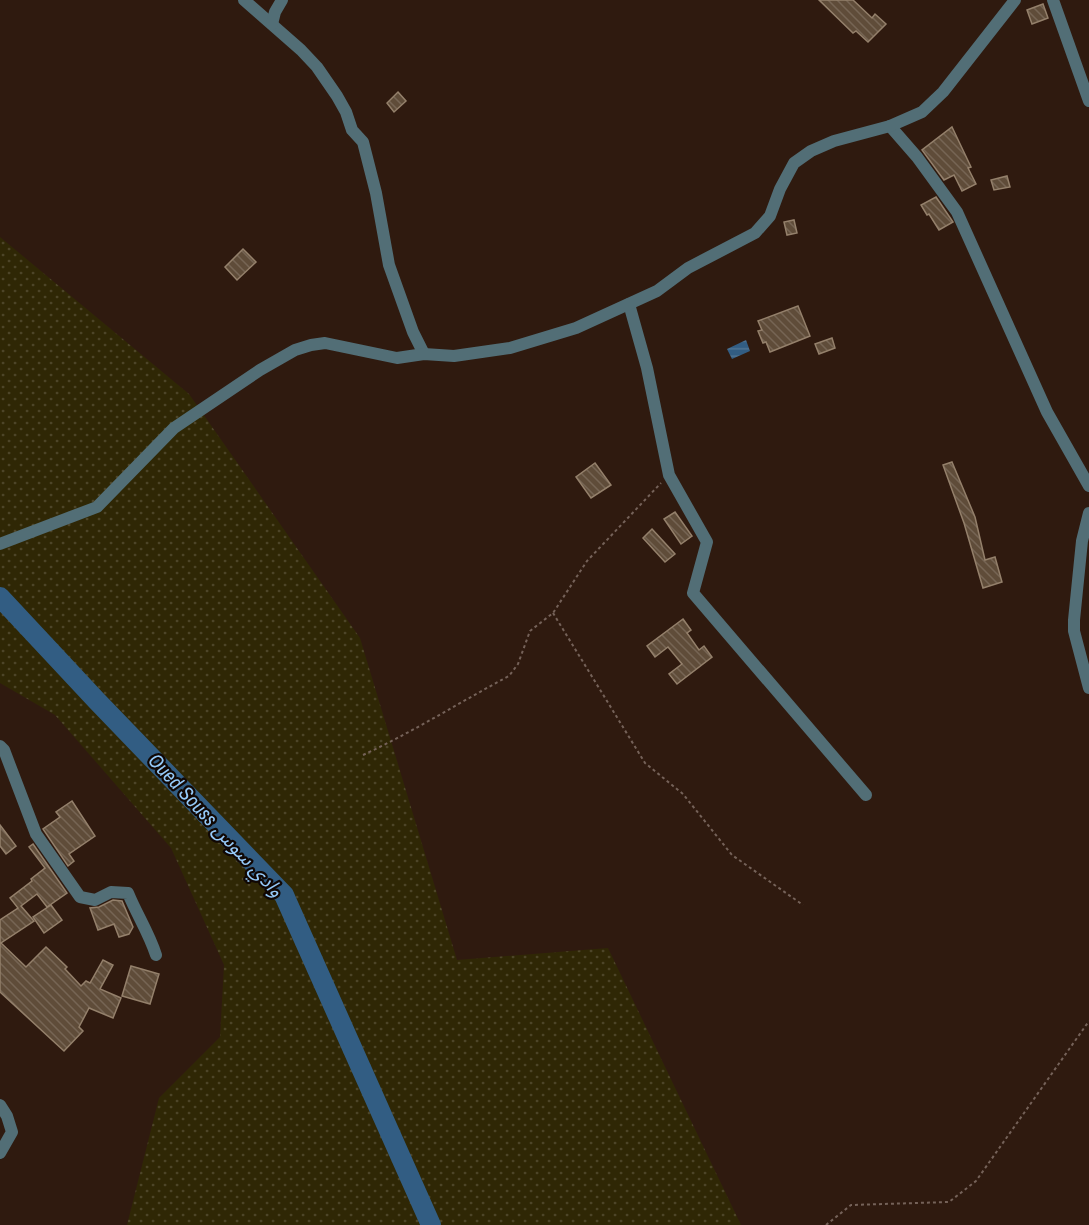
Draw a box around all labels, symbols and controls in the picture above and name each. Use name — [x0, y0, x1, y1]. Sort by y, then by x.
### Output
water label: Oued Souss وادي سوس — [141, 747, 290, 904]

